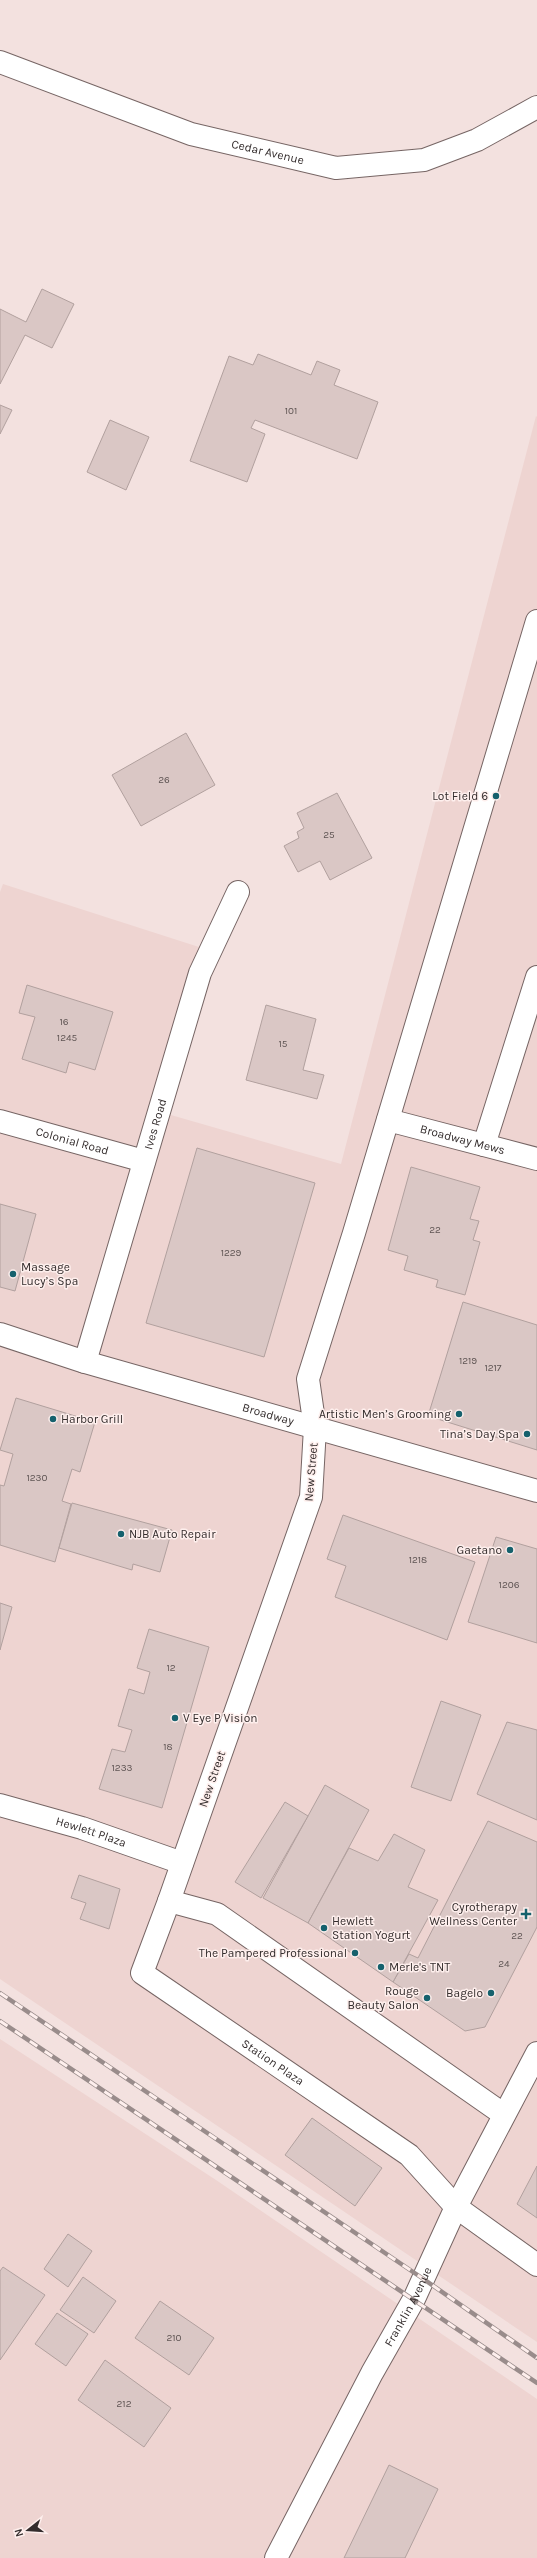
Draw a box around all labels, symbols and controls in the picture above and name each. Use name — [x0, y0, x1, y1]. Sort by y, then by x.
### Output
street label: Cedar Avenue — [230, 137, 305, 167]
house number: 101 — [285, 405, 297, 417]
house number: 26 — [158, 774, 170, 786]
place label: Lot Field 6 — [432, 789, 488, 803]
marker: Lot Field 6 — [491, 791, 501, 801]
house number: 25 — [323, 829, 335, 841]
house number: 16 — [59, 1016, 69, 1028]
house number: 1245 — [57, 1032, 78, 1044]
house number: 15 — [279, 1038, 288, 1050]
street label: Ives Road — [141, 1097, 169, 1151]
street label: Broadway Mews — [419, 1122, 506, 1157]
street label: Colonial Road — [34, 1124, 110, 1158]
house number: 22 — [429, 1224, 441, 1236]
house number: 1229 — [221, 1247, 242, 1259]
place label: Massage Lucy’s Spa — [21, 1260, 78, 1288]
marker: Massage Lucy’s Spa — [8, 1269, 18, 1279]
house number: 1219 — [459, 1355, 477, 1367]
house number: 1217 — [484, 1362, 502, 1374]
street label: Broadway — [241, 1400, 296, 1428]
place label: Artistic Men’s Grooming — [319, 1407, 451, 1421]
marker: Artistic Men’s Grooming — [454, 1409, 464, 1419]
place label: Harbor Grill — [61, 1412, 123, 1426]
marker: Harbor Grill — [48, 1414, 58, 1424]
place label: Tina’s Day Spa — [440, 1427, 519, 1441]
marker: Tina’s Day Spa — [522, 1429, 532, 1439]
street label: New Street — [301, 1442, 321, 1502]
house number: 1230 — [27, 1472, 48, 1484]
place label: NJB Auto Repair — [129, 1527, 216, 1541]
marker: NJB Auto Repair — [116, 1529, 126, 1539]
place label: Gaetano — [457, 1543, 502, 1557]
marker: Gaetano — [505, 1545, 515, 1555]
house number: 1218 — [409, 1554, 427, 1566]
house number: 1206 — [499, 1579, 520, 1591]
house number: 12 — [166, 1662, 176, 1674]
place label: V Eye P Vision — [183, 1711, 257, 1725]
marker: V Eye P Vision — [170, 1713, 180, 1723]
house number: 18 — [163, 1741, 173, 1753]
street label: New Street — [196, 1748, 228, 1809]
house number: 1233 — [112, 1762, 133, 1774]
street label: Hewlett Plaza — [54, 1814, 128, 1850]
place label: Cyrotherapy Wellness Center — [429, 1900, 518, 1928]
marker: Cyrotherapy Wellness Center — [520, 1908, 532, 1920]
place label: Hewlett Station Yogurt — [332, 1914, 411, 1942]
marker: Hewlett Station Yogurt — [319, 1923, 329, 1933]
house number: 22 — [511, 1930, 523, 1942]
place label: The Pampered Professional — [199, 1946, 347, 1960]
marker: The Pampered Professional — [350, 1948, 360, 1958]
house number: 24 — [498, 1958, 510, 1970]
place label: Merle's TNT — [389, 1960, 450, 1974]
marker: Merle's TNT — [376, 1962, 386, 1972]
place label: Rouge Beauty Salon — [348, 1984, 419, 2012]
place label: Bagelo — [446, 1986, 483, 2000]
marker: Bagelo — [486, 1988, 496, 1998]
marker: Rouge Beauty Salon — [422, 1993, 432, 2003]
street label: Station Plaza — [239, 2036, 307, 2088]
street label: Franklin Avenue — [382, 2265, 435, 2349]
house number: 210 — [166, 2332, 182, 2344]
house number: 212 — [117, 2398, 132, 2410]
north arrow — [8, 2510, 48, 2550]
text: N — [12, 2527, 26, 2538]

